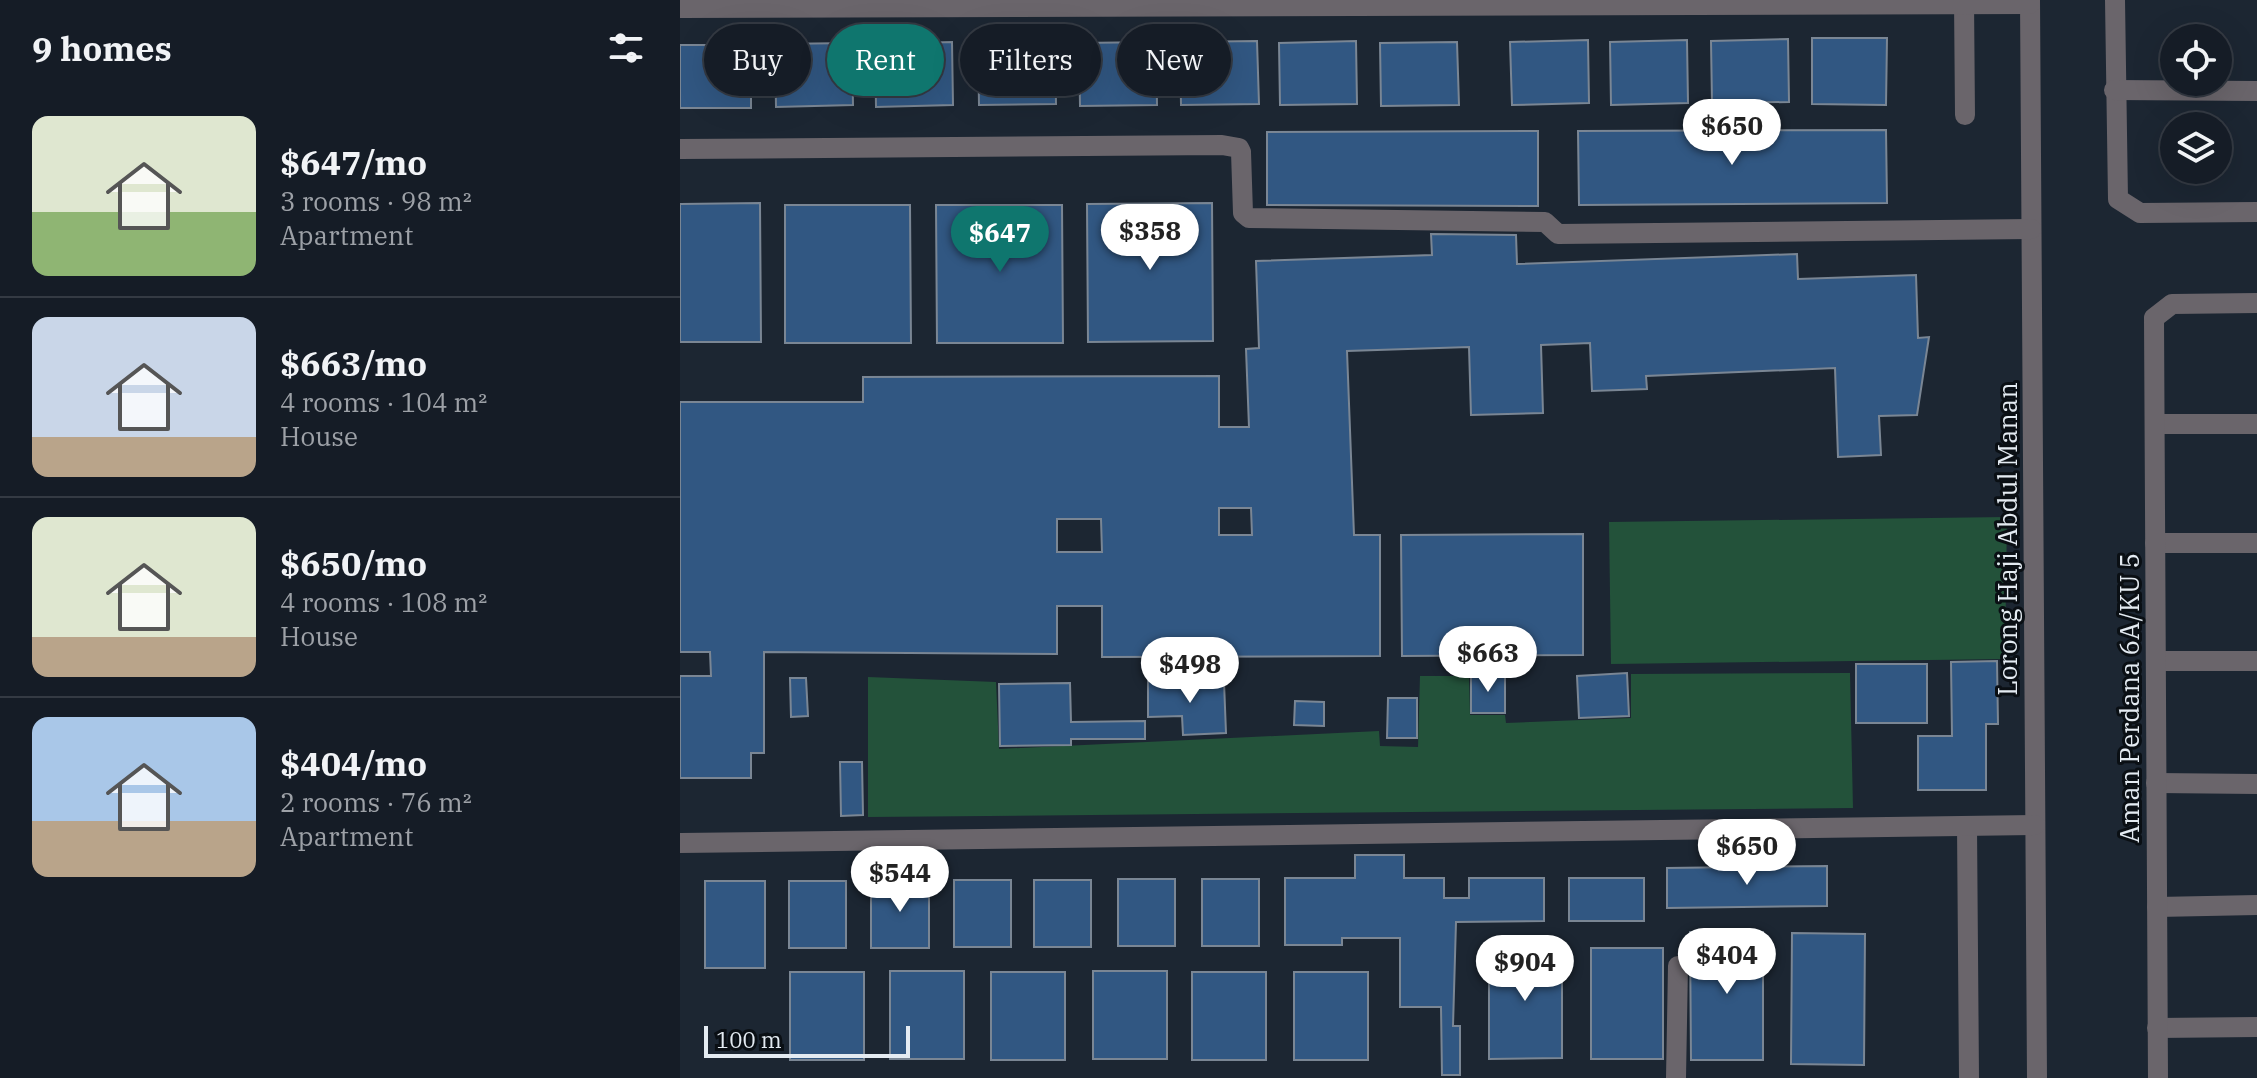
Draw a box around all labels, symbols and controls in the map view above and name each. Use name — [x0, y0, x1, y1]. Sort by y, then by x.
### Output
chip: Buy — [704, 24, 811, 96]
chip: Rent — [827, 24, 944, 96]
chip: Filters — [960, 24, 1101, 96]
chip: New — [1117, 24, 1231, 96]
map controls — [2160, 24, 2232, 184]
button: locate — [2160, 24, 2232, 96]
text: 9 homes — [32, 26, 172, 70]
icon: filters — [604, 26, 648, 70]
pin: $650 — [1685, 99, 1779, 167]
text: $650 — [1701, 108, 1763, 142]
button: layers — [2160, 112, 2232, 184]
text: $647/mo — [280, 140, 427, 184]
icon: home — [96, 148, 192, 244]
text: 3 rooms · 98 m² — [280, 184, 472, 218]
pin: $358 — [1103, 204, 1197, 272]
pin: $647 — [953, 206, 1047, 274]
text: $358 — [1119, 213, 1181, 247]
text: $647 — [969, 215, 1031, 249]
text: Apartment — [280, 218, 413, 252]
text: $663/mo — [280, 341, 427, 385]
icon: home — [96, 349, 192, 445]
street label: Lorong Haji Abdul Manan — [1990, 382, 2024, 696]
text: 4 rooms · 104 m² — [280, 385, 487, 419]
text: House — [280, 419, 358, 453]
text: $650/mo — [280, 541, 427, 585]
icon: home — [96, 549, 192, 645]
street label: Aman Perdana 6A/KU 5 — [2112, 553, 2146, 843]
text: 4 rooms · 108 m² — [280, 585, 487, 619]
text: House — [280, 619, 358, 653]
pin: $663 — [1441, 626, 1535, 694]
text: $663 — [1457, 635, 1519, 669]
pin: $498 — [1143, 637, 1237, 705]
text: $498 — [1159, 646, 1221, 680]
text: $404/mo — [280, 741, 427, 785]
icon: home — [96, 749, 192, 845]
text: 2 rooms · 76 m² — [280, 785, 472, 819]
text: Apartment — [280, 819, 413, 853]
pin: $650 — [1700, 819, 1794, 887]
text: $650 — [1716, 828, 1778, 862]
pin: $544 — [853, 846, 947, 914]
text: $544 — [869, 855, 931, 889]
pin: $404 — [1680, 928, 1774, 996]
pin: $904 — [1478, 935, 1572, 1003]
text: $404 — [1696, 937, 1758, 971]
text: $904 — [1494, 944, 1556, 978]
scale bar — [704, 1022, 910, 1058]
text: 100 m — [716, 1025, 782, 1054]

